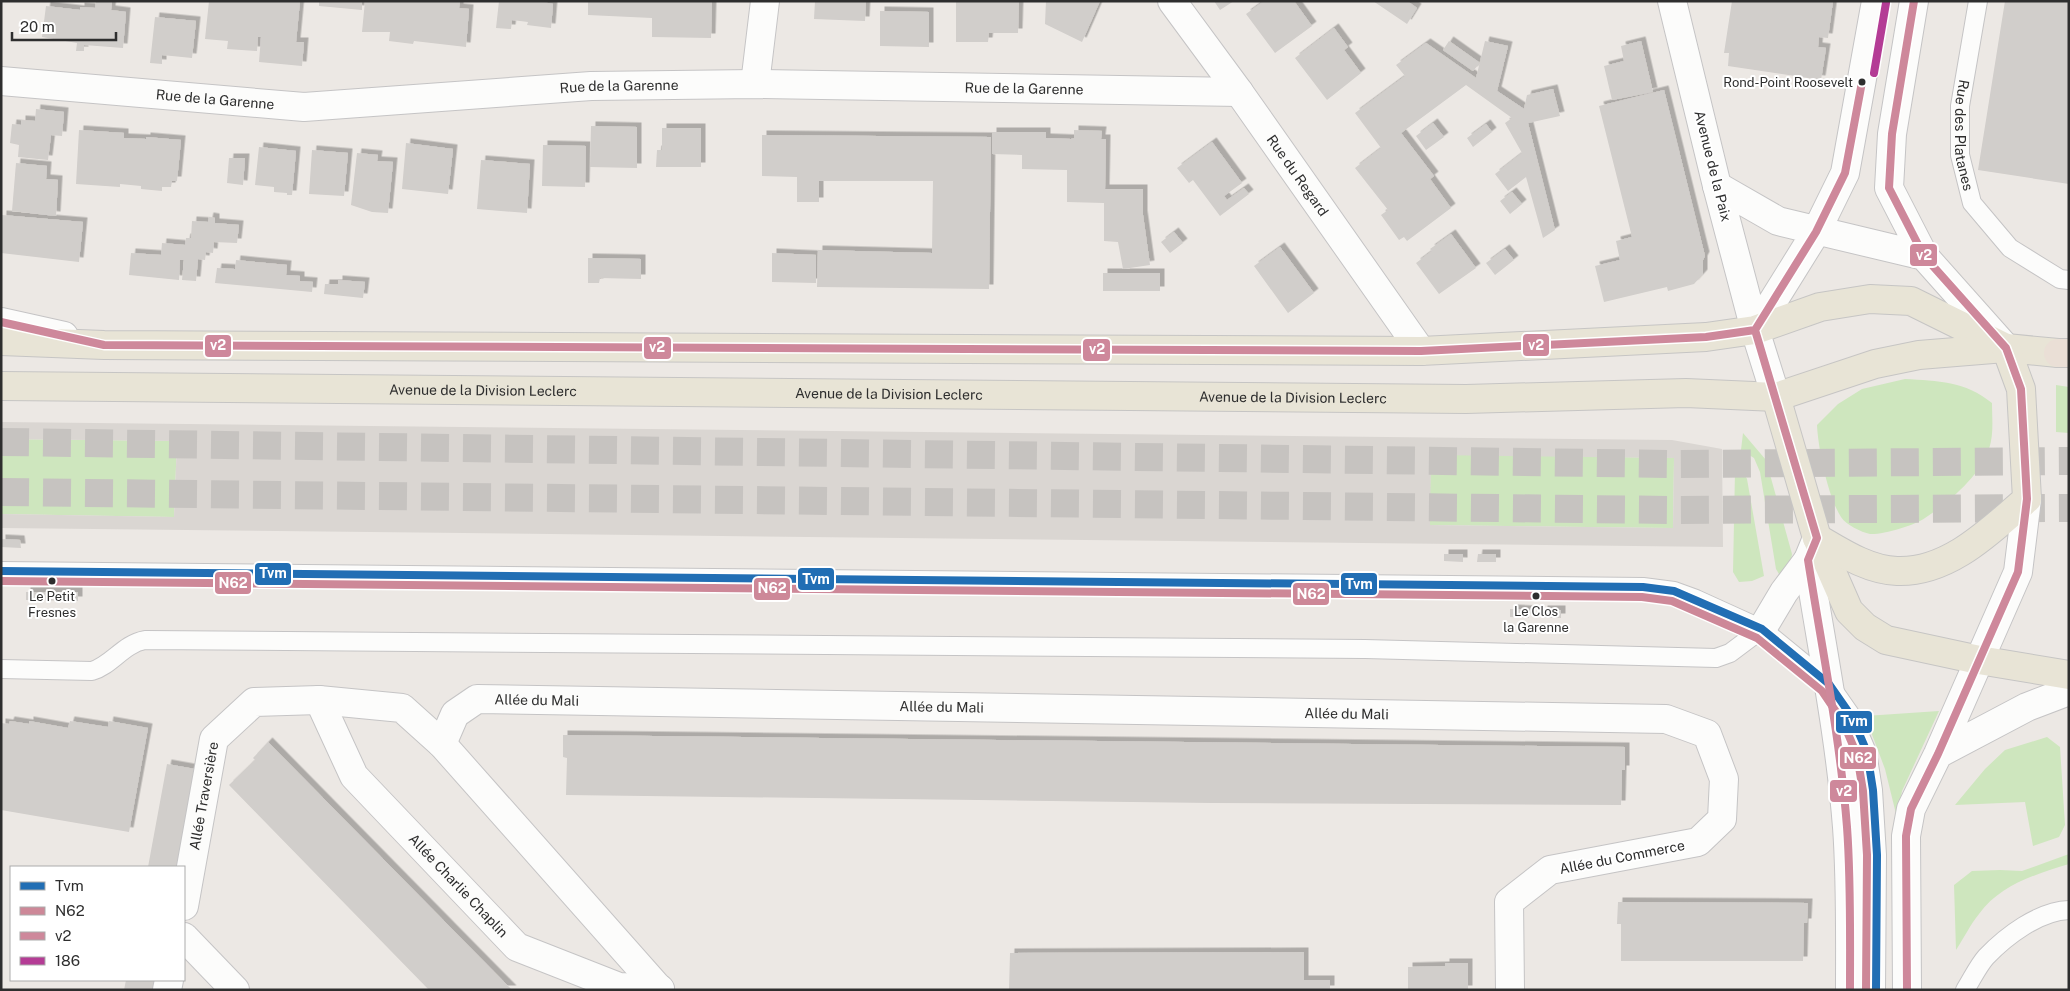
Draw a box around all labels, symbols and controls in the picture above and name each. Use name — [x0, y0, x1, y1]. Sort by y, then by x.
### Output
scale bar — [12, 10, 116, 42]
text: 20 m — [20, 18, 55, 35]
place label: Rond-Point Roosevelt — [1723, 75, 1853, 90]
street label: Rue de la Garenne — [559, 77, 679, 96]
marker: Rond-Point Roosevelt — [1857, 77, 1867, 87]
street label: Rue des Platanes — [1952, 78, 1977, 192]
street label: Rue de la Garenne — [964, 79, 1084, 97]
street label: Rue de la Garenne — [155, 86, 275, 112]
street label: Avenue de la Paix — [1691, 109, 1735, 223]
street label: Rue du Regard — [1264, 132, 1332, 219]
line badge: v2 — [1909, 243, 1938, 267]
text: v2 — [1916, 247, 1932, 263]
line badge: v2 — [1522, 333, 1550, 357]
line badge: v2 — [204, 334, 232, 358]
line badge: v2 — [643, 336, 672, 360]
text: v2 — [210, 337, 226, 353]
text: v2 — [1528, 337, 1544, 353]
line badge: v2 — [1082, 338, 1111, 362]
text: v2 — [649, 339, 665, 355]
text: v2 — [1089, 341, 1105, 357]
street label: Avenue de la Division Leclerc — [389, 381, 577, 399]
street label: Avenue de la Division Leclerc — [795, 385, 983, 403]
street label: Avenue de la Division Leclerc — [1199, 389, 1387, 406]
line badge: Tvm — [254, 562, 292, 586]
text: Tvm — [259, 565, 287, 581]
line badge: Tvm — [797, 567, 835, 591]
line badge: N62 — [214, 571, 252, 595]
text: Tvm — [802, 571, 830, 587]
line badge: Tvm — [1340, 572, 1378, 596]
text: N62 — [218, 575, 248, 591]
marker: Le Petit Fresnes — [47, 576, 57, 586]
text: Tvm — [1345, 576, 1373, 592]
line badge: N62 — [753, 577, 791, 601]
text: N62 — [757, 580, 787, 596]
line badge: N62 — [1292, 582, 1330, 606]
text: N62 — [1296, 586, 1326, 602]
place label: Le Petit Fresnes — [28, 589, 76, 620]
marker: Le Clos la Garenne — [1531, 591, 1541, 601]
place label: Le Clos la Garenne — [1503, 604, 1569, 635]
street label: Allée du Mali — [494, 691, 579, 709]
street label: Allée du Mali — [899, 698, 984, 716]
street label: Allée du Mali — [1304, 705, 1389, 722]
line badge: Tvm — [1835, 710, 1873, 734]
text: Tvm — [1840, 713, 1868, 729]
street label: Allée Traversière — [186, 740, 221, 851]
line badge: N62 — [1839, 746, 1877, 770]
text: N62 — [1843, 750, 1873, 766]
line badge: v2 — [1829, 779, 1858, 803]
text: v2 — [1836, 783, 1852, 799]
street label: Allée Charlie Chaplin — [406, 831, 511, 940]
street label: Allée du Commerce — [1558, 837, 1686, 877]
legend — [10, 866, 185, 981]
text: Tvm — [55, 877, 84, 894]
text: N62 — [55, 902, 85, 919]
text: v2 — [55, 927, 72, 944]
text: 186 — [55, 952, 80, 969]

